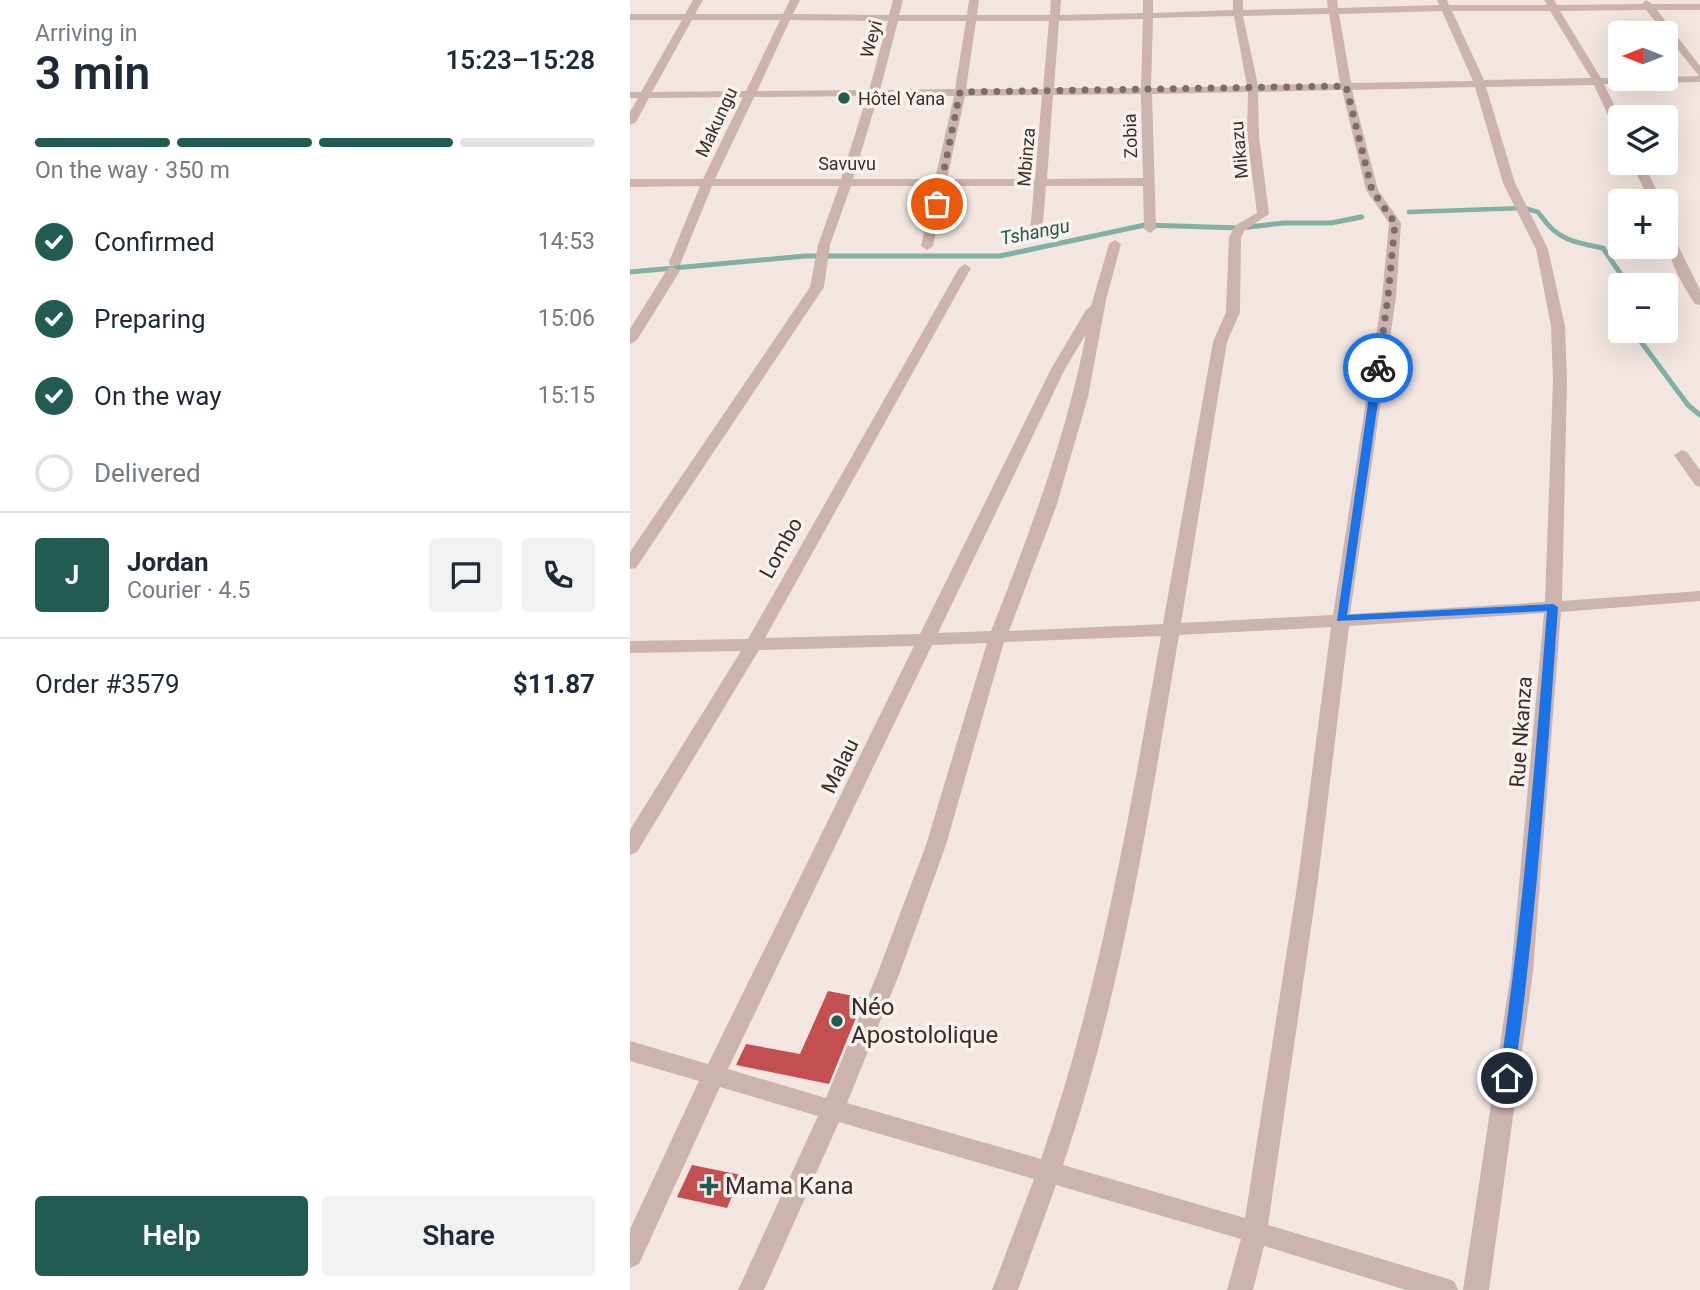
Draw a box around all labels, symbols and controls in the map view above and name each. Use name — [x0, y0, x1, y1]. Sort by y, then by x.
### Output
street label: Weyi — [856, 18, 886, 60]
text: Arriving in — [35, 20, 138, 47]
north arrow — [1608, 21, 1678, 91]
map controls — [1608, 21, 1678, 343]
text: 15:23–15:28 — [445, 45, 595, 75]
text: 3 min — [35, 46, 150, 100]
street label: Makungu — [691, 84, 741, 160]
place label: Hôtel Yana — [858, 88, 945, 109]
marker: Hôtel Yana — [836, 90, 852, 106]
button: layers — [1608, 105, 1678, 175]
street label: Zobia — [1119, 113, 1141, 159]
street label: Mikazu — [1226, 120, 1252, 180]
street label: Mbinza — [1013, 127, 1039, 187]
street label: Savuvu — [818, 153, 876, 174]
text: On the way · 350 m — [35, 157, 230, 184]
pin — [907, 174, 967, 234]
icon: bag — [918, 185, 956, 223]
button: + — [1608, 189, 1678, 259]
water label: Tshangu — [998, 214, 1072, 250]
icon: check — [35, 223, 73, 261]
text: Confirmed — [94, 227, 215, 257]
text: 14:53 — [538, 228, 595, 255]
button: − — [1608, 273, 1678, 343]
icon: check — [35, 300, 73, 338]
text: Preparing — [94, 304, 206, 334]
text: 15:06 — [538, 305, 595, 332]
courier — [1343, 333, 1413, 403]
icon: bike — [1359, 349, 1397, 387]
icon: check — [35, 377, 73, 415]
text: On the way — [94, 381, 222, 411]
text: 15:15 — [538, 382, 595, 409]
text: Delivered — [94, 458, 201, 488]
street label: Lombo — [755, 514, 807, 582]
button: chat — [429, 538, 503, 612]
button: phone — [521, 538, 595, 612]
text: Jordan — [127, 547, 209, 577]
text: J — [65, 560, 79, 590]
text: Courier · 4.5 — [127, 577, 250, 604]
text: Order #3579 — [35, 669, 180, 699]
text: $11.87 — [513, 669, 595, 699]
street label: Rue Nkanza — [1505, 676, 1537, 788]
street label: Malau — [817, 735, 863, 797]
place label: Néo Apostololique — [851, 993, 998, 1049]
marker: Néo Apostololique — [829, 1013, 845, 1029]
pin — [1477, 1048, 1537, 1108]
icon: home — [1488, 1059, 1526, 1097]
place label: Mama Kana — [725, 1172, 853, 1200]
marker: Mama Kana — [699, 1176, 719, 1196]
button: Help — [35, 1196, 308, 1276]
button: Share — [322, 1196, 595, 1276]

